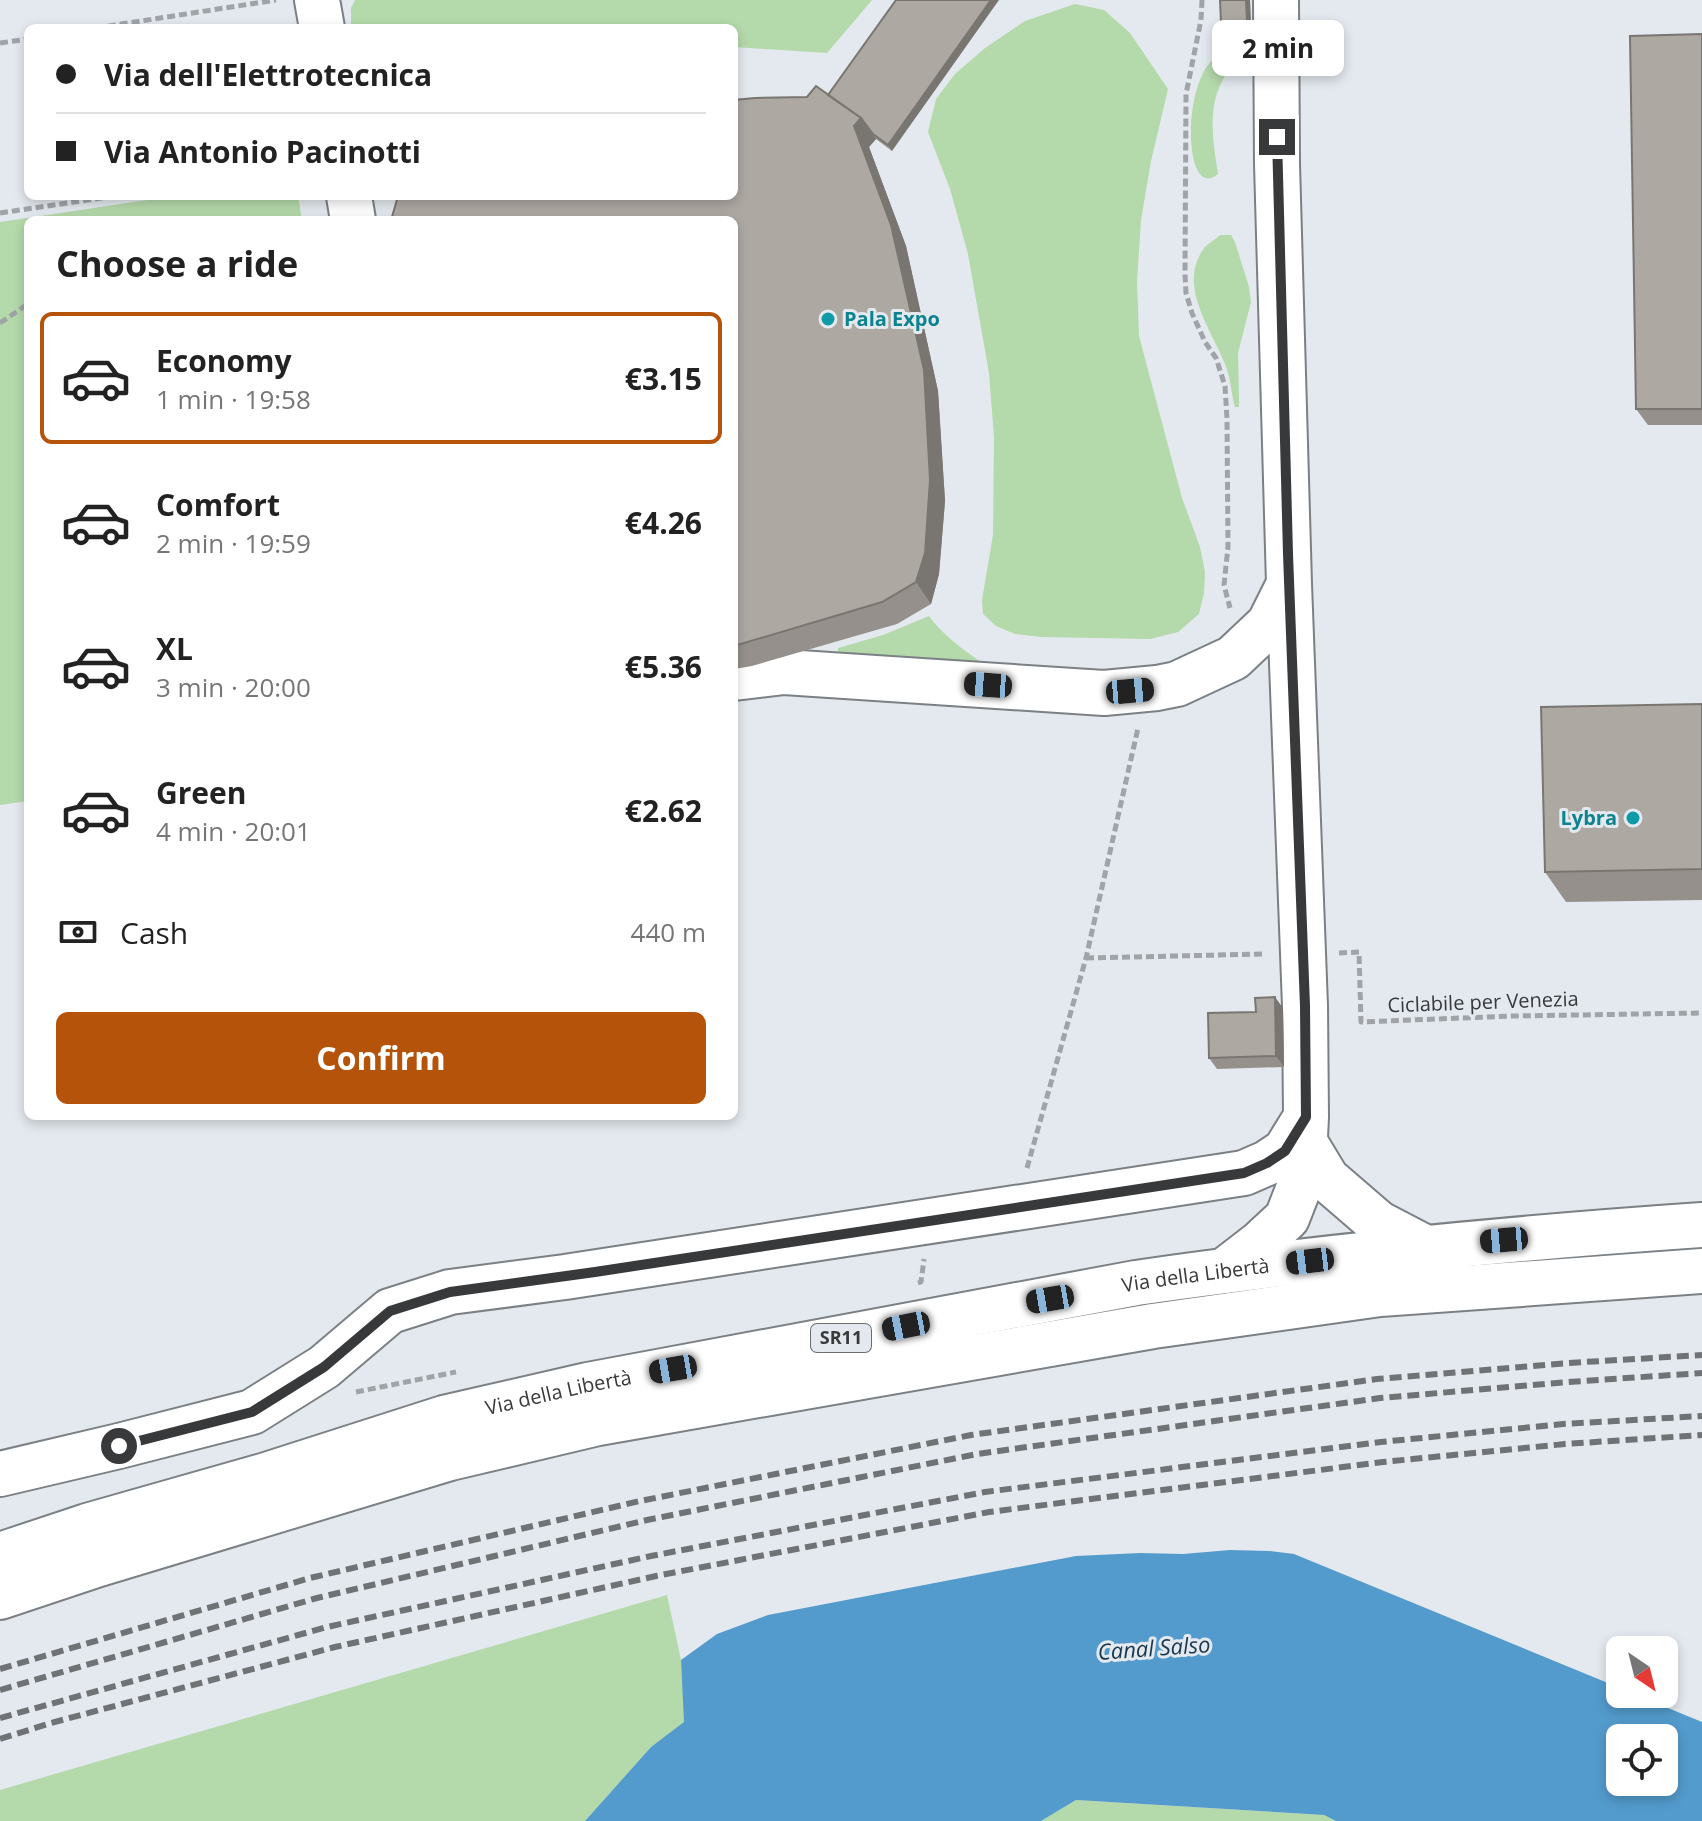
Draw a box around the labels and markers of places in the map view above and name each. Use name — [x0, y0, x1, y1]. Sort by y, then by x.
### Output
place label: Pala Expo — [844, 305, 940, 332]
marker: Pala Expo — [819, 310, 837, 328]
place label: Lybra — [1561, 804, 1617, 831]
marker: Lybra — [1624, 809, 1642, 827]

